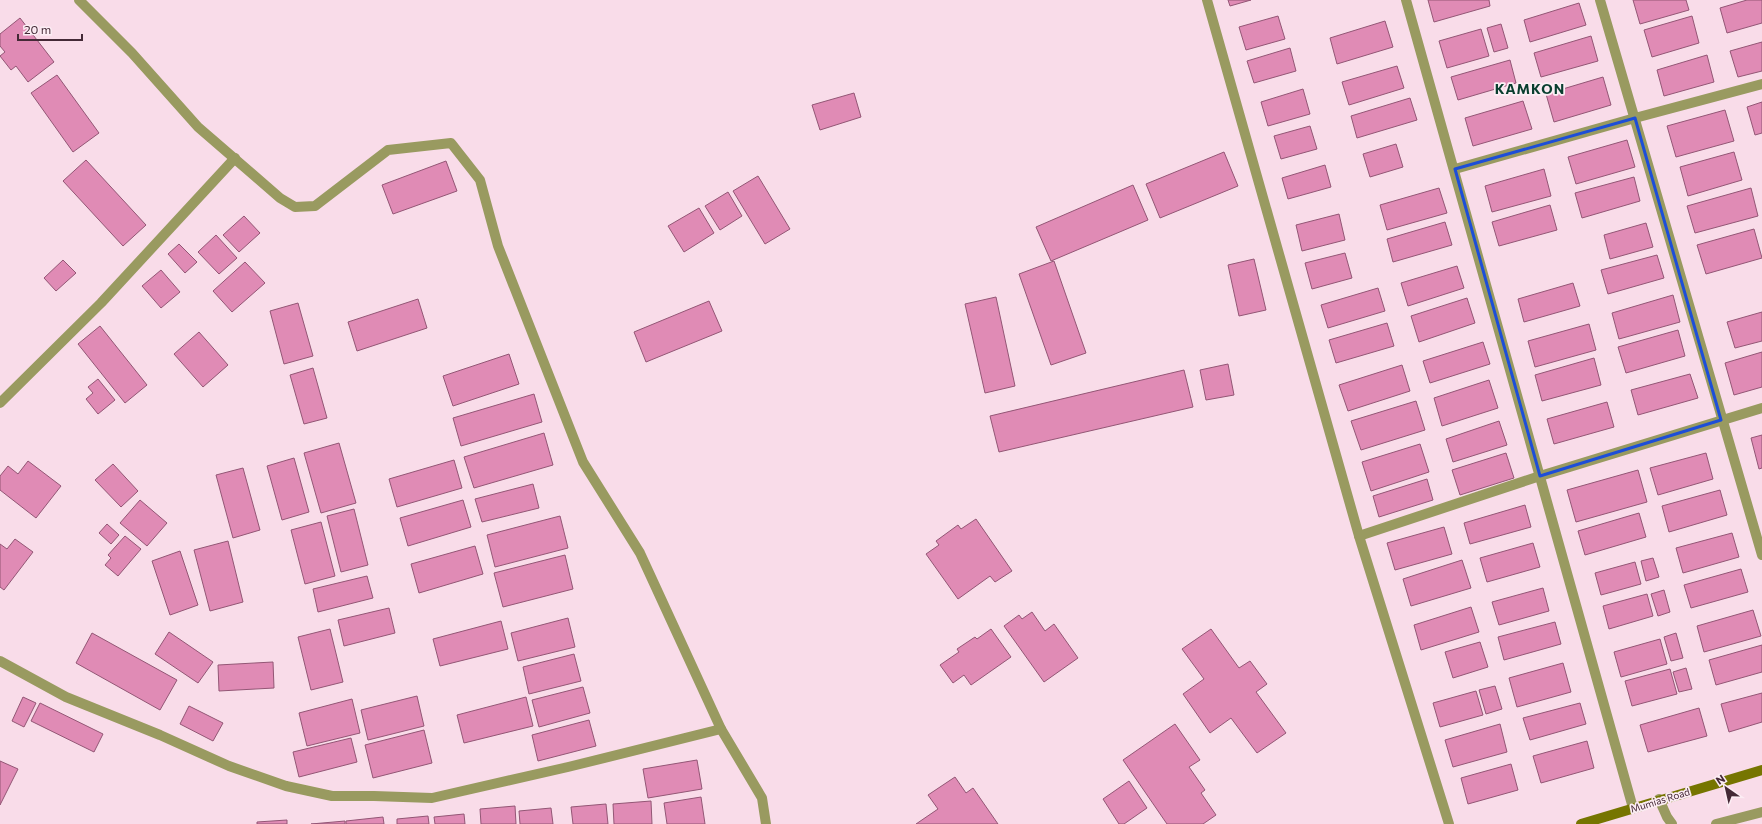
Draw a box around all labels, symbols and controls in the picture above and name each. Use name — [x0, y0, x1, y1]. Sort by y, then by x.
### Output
scale bar — [18, 16, 82, 42]
text: 20 m — [24, 22, 51, 36]
district label: KAMKON — [1495, 80, 1565, 97]
north arrow — [1706, 768, 1746, 808]
text: N — [1713, 772, 1727, 787]
street label: Mumias Road — [1629, 785, 1691, 815]

